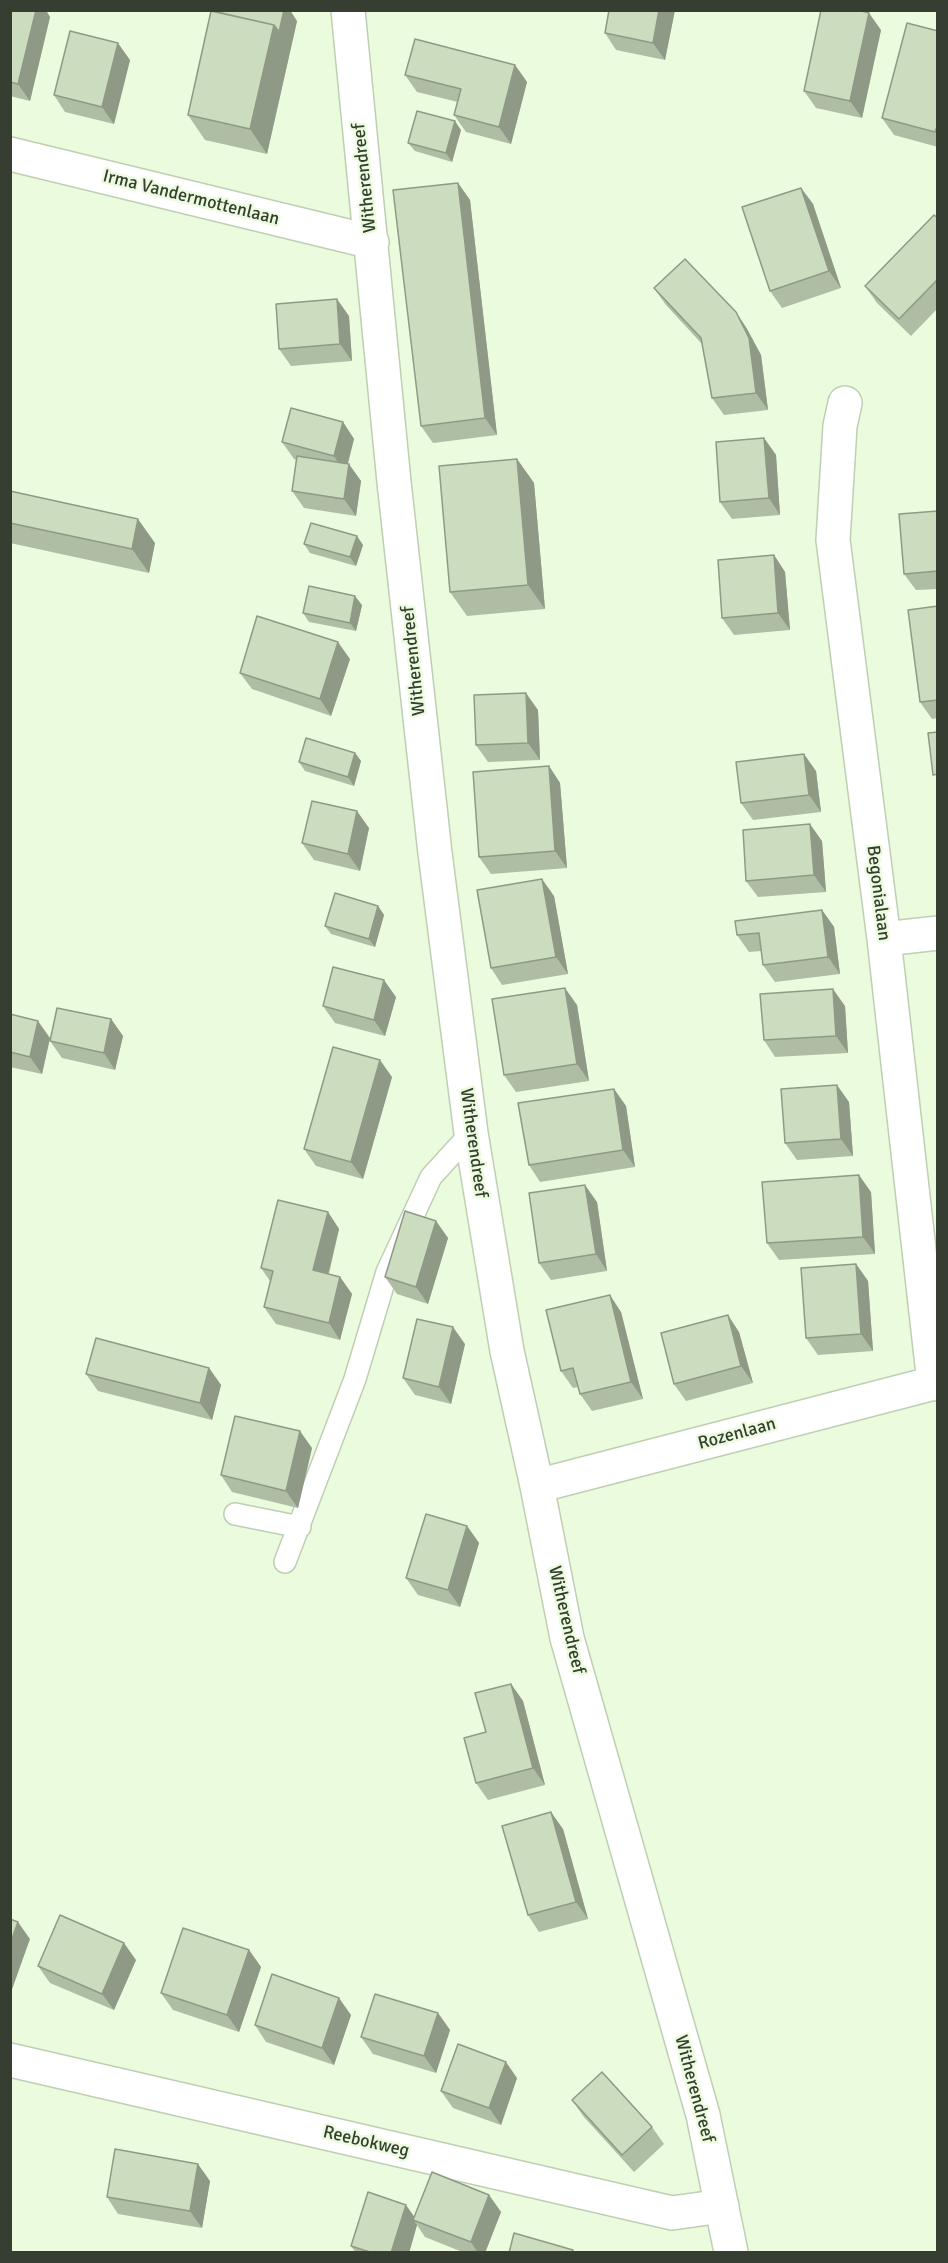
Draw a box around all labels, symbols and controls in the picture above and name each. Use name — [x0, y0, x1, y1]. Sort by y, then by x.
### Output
street label: Witherendreef — [349, 122, 381, 234]
street label: Irma Vandermottenlaan — [100, 166, 282, 230]
street label: Witherendreef — [398, 605, 430, 717]
street label: Begonialaan — [861, 844, 895, 942]
street label: Witherendreef — [455, 1087, 491, 1199]
street label: Rozenlaan — [696, 1413, 778, 1455]
street label: Witherendreef — [543, 1564, 589, 1676]
street label: Witherendreef — [669, 2033, 719, 2145]
street label: Reebokweg — [321, 2122, 411, 2162]

